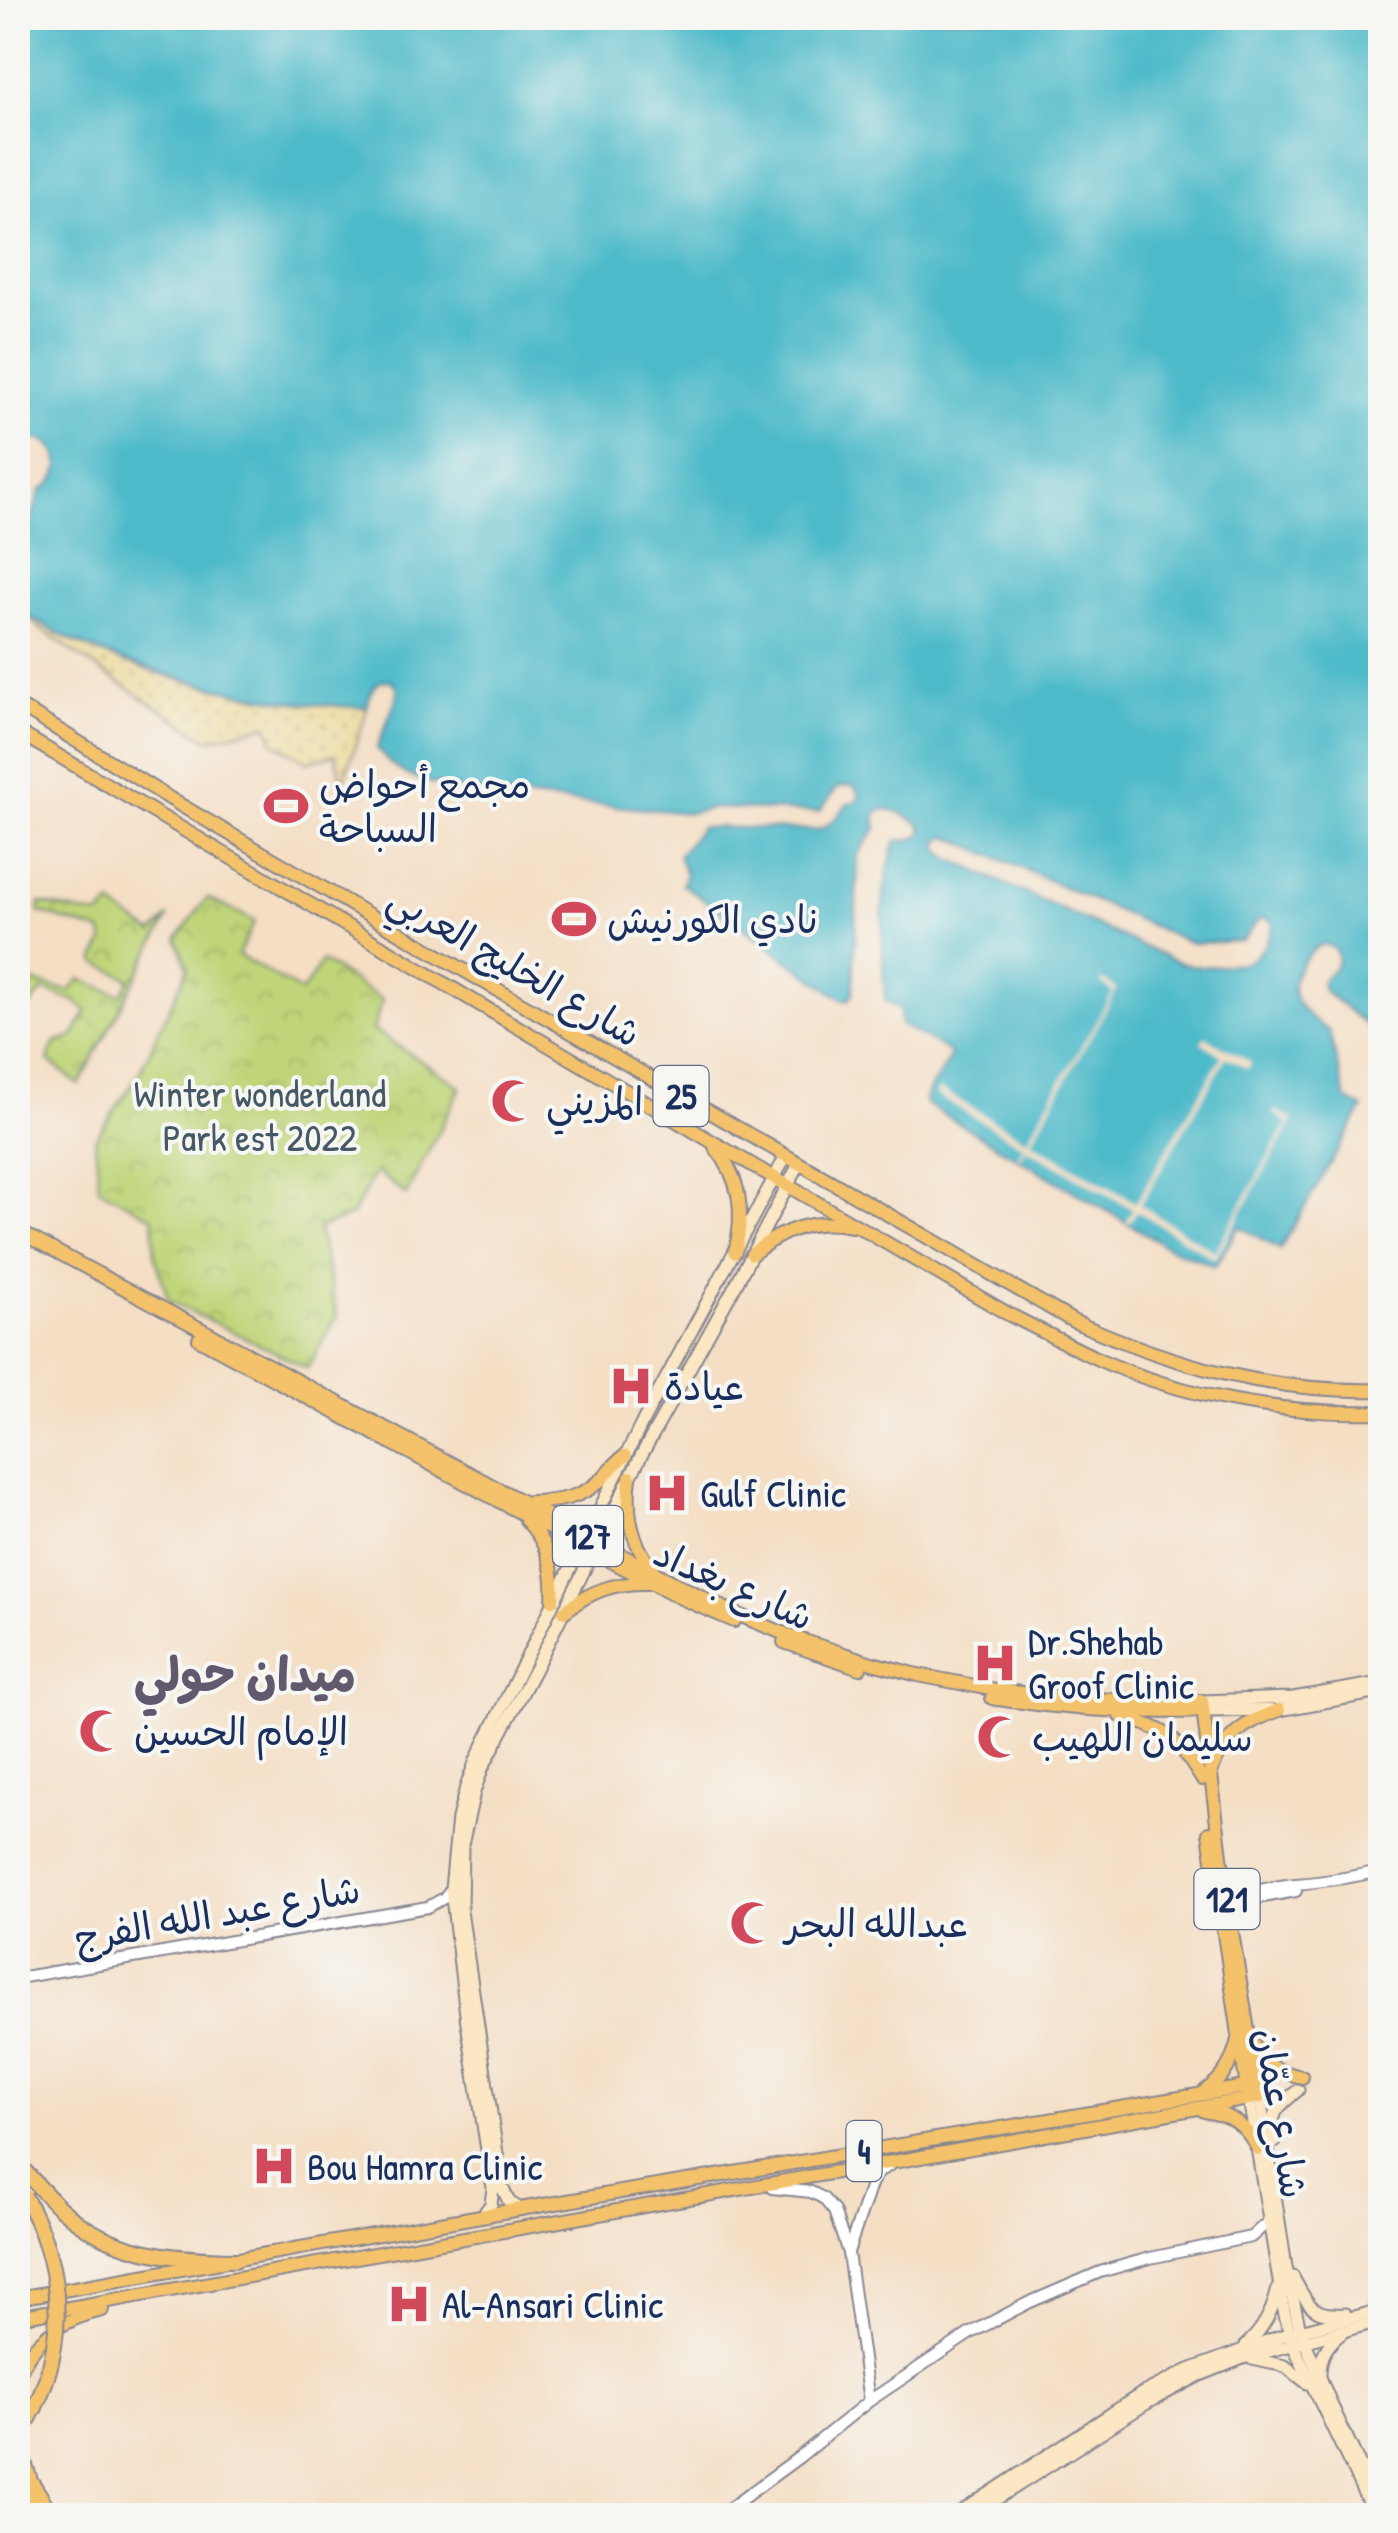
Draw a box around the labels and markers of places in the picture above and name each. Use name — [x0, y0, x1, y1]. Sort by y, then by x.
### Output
place label: مجمع أحواض السباحة — [319, 758, 530, 854]
sports icon: مجمع أحواض السباحة — [262, 782, 310, 830]
place label: نادي الكورنيش — [607, 893, 818, 947]
sports icon: نادي الكورنيش — [550, 895, 598, 943]
place label: المزيني — [546, 1075, 643, 1135]
mosque icon: المزيني — [489, 1077, 537, 1125]
place label: عيادة — [664, 1360, 744, 1412]
hospital icon: عيادة — [607, 1362, 655, 1410]
place label: Gulf Clinic — [700, 1467, 846, 1519]
hospital icon: Gulf Clinic — [643, 1469, 691, 1517]
place label: Dr.Shehab Groof Clinic — [1028, 1615, 1194, 1711]
hospital icon: Dr.Shehab Groof Clinic — [971, 1639, 1019, 1687]
place label: الإمام الحسين — [134, 1705, 348, 1761]
mosque icon: الإمام الحسين — [77, 1707, 125, 1755]
place label: سليمان اللهيب — [1032, 1711, 1253, 1763]
mosque icon: سليمان اللهيب — [975, 1713, 1023, 1761]
place label: عبدالله البحر — [782, 1897, 968, 1949]
mosque icon: عبدالله البحر — [728, 1899, 776, 1947]
place label: Bou Hamra Clinic — [307, 2140, 542, 2192]
hospital icon: Bou Hamra Clinic — [250, 2142, 298, 2190]
place label: Al-Ansari Clinic — [442, 2278, 663, 2330]
hospital icon: Al-Ansari Clinic — [385, 2280, 433, 2328]

